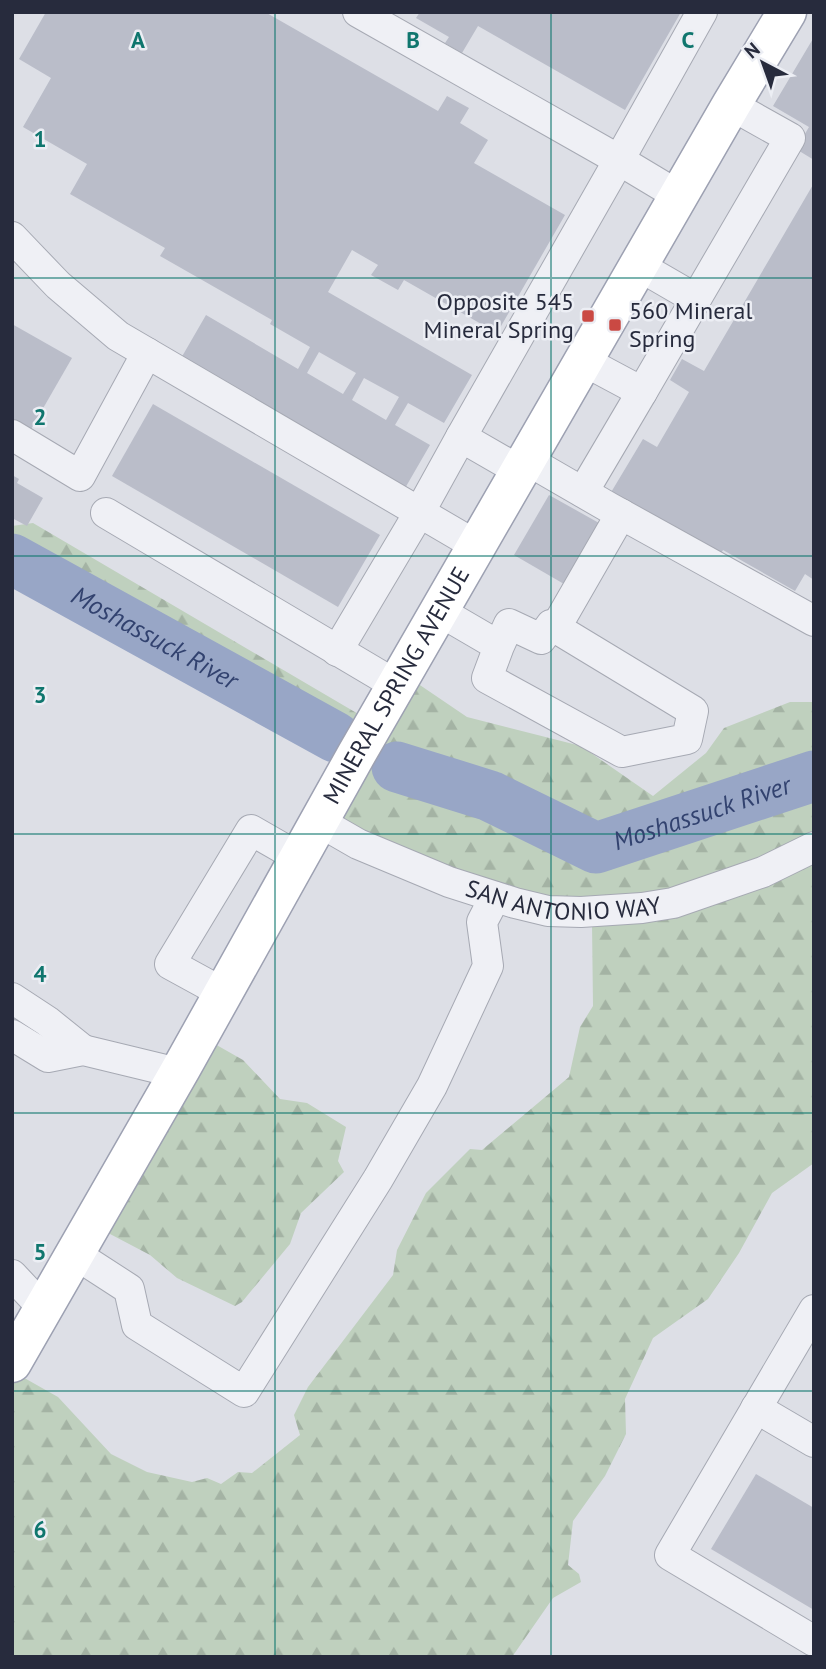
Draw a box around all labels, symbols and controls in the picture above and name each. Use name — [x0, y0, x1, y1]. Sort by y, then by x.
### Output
text: A — [131, 25, 145, 54]
text: B — [406, 25, 420, 54]
text: C — [682, 25, 695, 54]
north arrow — [728, 28, 798, 98]
text: N — [739, 37, 764, 63]
text: 1 — [33, 124, 47, 153]
place label: Opposite 545 Mineral Spring — [423, 286, 574, 345]
place label: 560 Mineral Spring — [629, 295, 752, 354]
marker: Opposite 545 Mineral Spring — [580, 308, 596, 324]
marker: 560 Mineral Spring — [607, 317, 623, 333]
text: 2 — [33, 402, 47, 431]
street label: MINERAL SPRING AVENUE — [316, 561, 476, 809]
water label: Moshassuck River — [66, 578, 245, 697]
text: 3 — [33, 680, 47, 709]
water label: Moshassuck River — [609, 767, 796, 857]
street label: SAN ANTONIO WAY — [462, 872, 664, 927]
text: 4 — [33, 959, 47, 988]
text: 5 — [33, 1237, 47, 1266]
text: 6 — [33, 1515, 47, 1544]

